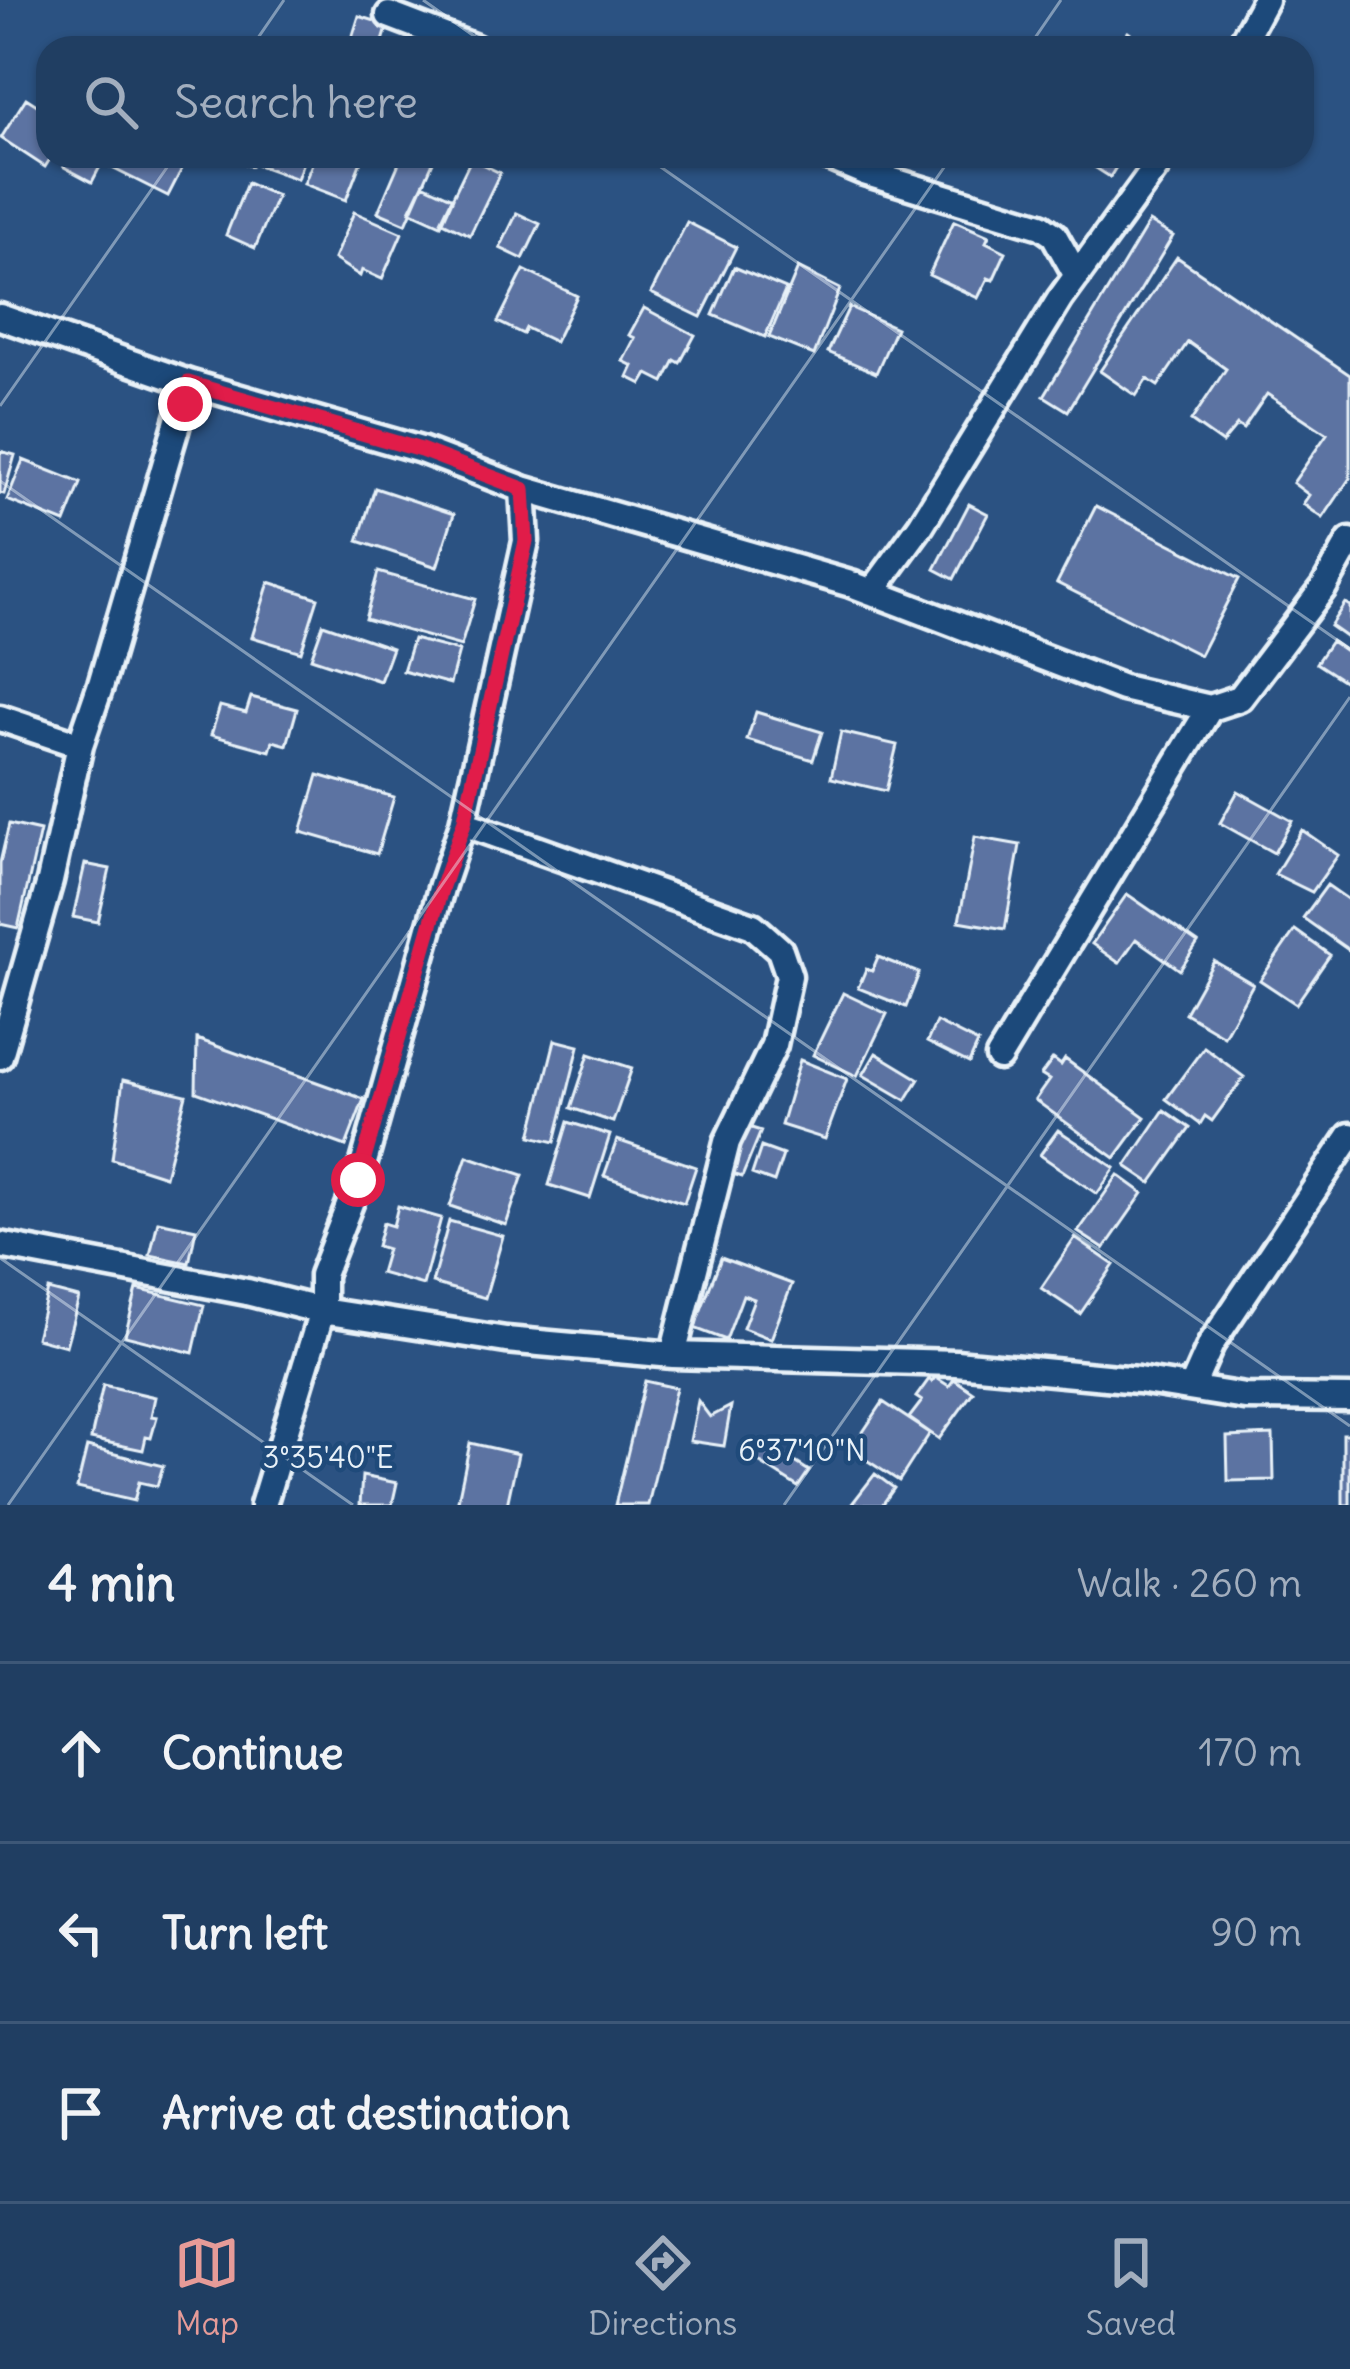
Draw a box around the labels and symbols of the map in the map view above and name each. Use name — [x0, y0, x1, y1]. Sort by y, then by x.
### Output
route end — [158, 377, 212, 431]
route start — [331, 1153, 385, 1207]
text: 6°37'10"N — [738, 1431, 866, 1469]
text: 3°35'40"E — [262, 1438, 394, 1476]

